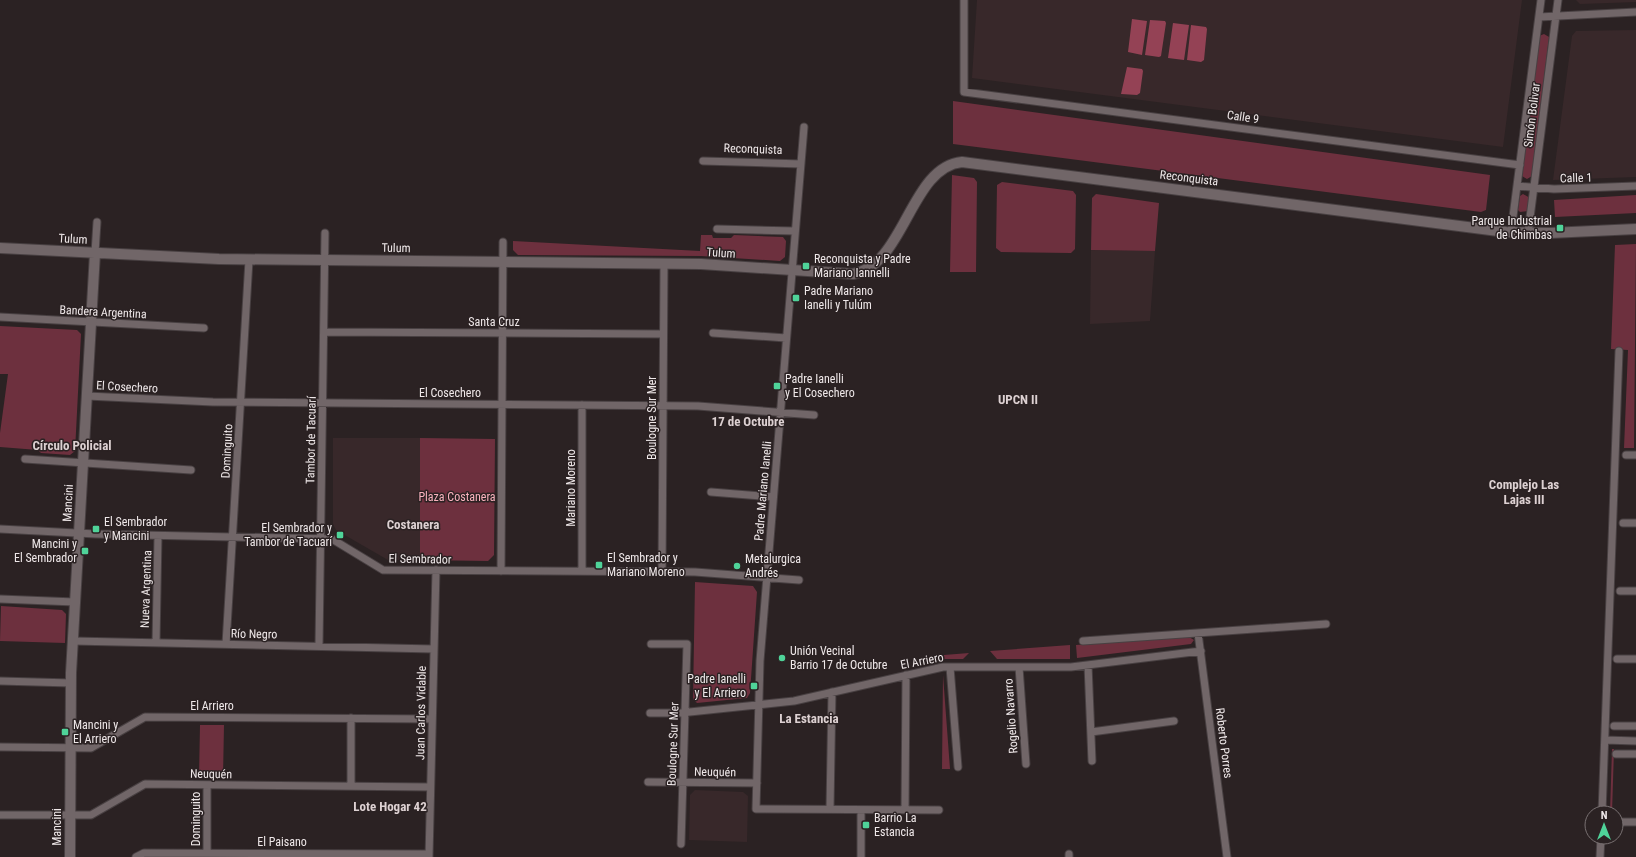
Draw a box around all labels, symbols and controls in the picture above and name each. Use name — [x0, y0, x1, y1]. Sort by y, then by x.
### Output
street label: Simón Bolivar — [1521, 81, 1543, 148]
street label: Calle 9 — [1226, 108, 1260, 126]
street label: Reconquista — [723, 141, 783, 157]
street label: Reconquista — [1159, 167, 1219, 189]
street label: Calle 1 — [1560, 170, 1592, 186]
place label: Parque Industrial de Chimbas — [1471, 214, 1552, 242]
marker: Parque Industrial de Chimbas — [1555, 223, 1565, 233]
street label: Tulum — [58, 231, 88, 247]
street label: Tulum — [381, 241, 411, 255]
street label: Tulum — [706, 245, 736, 261]
place label: Reconquista y Padre Mariano Iannelli — [814, 252, 911, 280]
marker: Reconquista y Padre Mariano Iannelli — [801, 261, 811, 271]
place label: Padre Mariano Ianelli y Tulúm — [804, 284, 873, 312]
marker: Padre Mariano Ianelli y Tulúm — [791, 293, 801, 303]
street label: Bandera Argentina — [59, 303, 147, 321]
street label: Santa Cruz — [468, 315, 520, 329]
place label: Padre Ianelli y El Cosechero — [785, 372, 855, 400]
street label: Boulogne Sur Mer — [645, 376, 659, 460]
street label: El Cosechero — [96, 378, 158, 396]
marker: Padre Ianelli y El Cosechero — [772, 381, 782, 391]
street label: El Cosechero — [419, 386, 481, 400]
district label: UPCN II — [998, 392, 1038, 407]
street label: Tambor de Tacuarí — [303, 395, 319, 484]
district label: 17 de Octubre — [712, 414, 784, 429]
street label: Dominguito — [219, 423, 235, 479]
district label: Círculo Policial — [32, 438, 112, 453]
street label: Padre Mariano Ianelli — [752, 440, 774, 542]
street label: Mariano Moreno — [564, 449, 578, 527]
district label: Complejo Las Lajas III — [1489, 477, 1559, 507]
street label: Mancini — [60, 484, 76, 522]
park label: Plaza Costanera — [418, 490, 496, 504]
place label: El Sembrador y Mancini — [104, 515, 167, 543]
district label: Costanera — [387, 517, 439, 532]
place label: El Sembrador y Tambor de Tacuarí — [244, 521, 333, 549]
marker: El Sembrador y Mancini — [91, 524, 101, 534]
marker: El Sembrador y Tambor de Tacuarí — [335, 530, 345, 540]
place label: Mancini y El Sembrador — [14, 537, 77, 565]
marker: Mancini y El Sembrador — [80, 546, 90, 556]
street label: Nueva Argentina — [138, 550, 154, 628]
street label: El Sembrador — [388, 551, 452, 567]
place label: El Sembrador y Mariano Moreno — [607, 551, 685, 579]
place label: Metalurgica Andrés — [745, 552, 801, 580]
marker: El Sembrador y Mariano Moreno — [594, 560, 604, 570]
marker: Metalurgica Andrés — [732, 561, 742, 571]
street label: Río Negro — [231, 627, 277, 641]
place label: Unión Vecinal Barrio 17 de Octubre — [790, 644, 888, 672]
street label: El Arriero — [899, 650, 945, 672]
marker: Unión Vecinal Barrio 17 de Octubre — [777, 653, 787, 663]
street label: Juan Carlos Vidable — [413, 665, 429, 760]
place label: Padre Ianelli y El Arriero — [687, 672, 746, 700]
street label: Rogelio Navarro — [1001, 678, 1021, 754]
marker: Padre Ianelli y El Arriero — [749, 681, 759, 691]
street label: El Arriero — [190, 699, 234, 713]
street label: Boulogne Sur Mer — [665, 701, 681, 786]
street label: Roberto Porres — [1213, 707, 1235, 779]
district label: La Estancia — [779, 711, 839, 726]
place label: Mancini y El Arriero — [73, 718, 118, 746]
marker: Mancini y El Arriero — [60, 727, 70, 737]
street label: Neuquén — [694, 765, 736, 779]
street label: Neuquén — [190, 767, 232, 781]
street label: Dominguito — [189, 792, 203, 846]
district label: Lote Hogar 42 — [353, 799, 427, 814]
north arrow — [1584, 805, 1624, 845]
street label: Mancini — [50, 808, 64, 846]
text: N — [1601, 809, 1608, 822]
place label: Barrio La Estancia — [874, 811, 917, 839]
marker: Barrio La Estancia — [861, 820, 871, 830]
street label: El Paisano — [257, 835, 307, 849]

